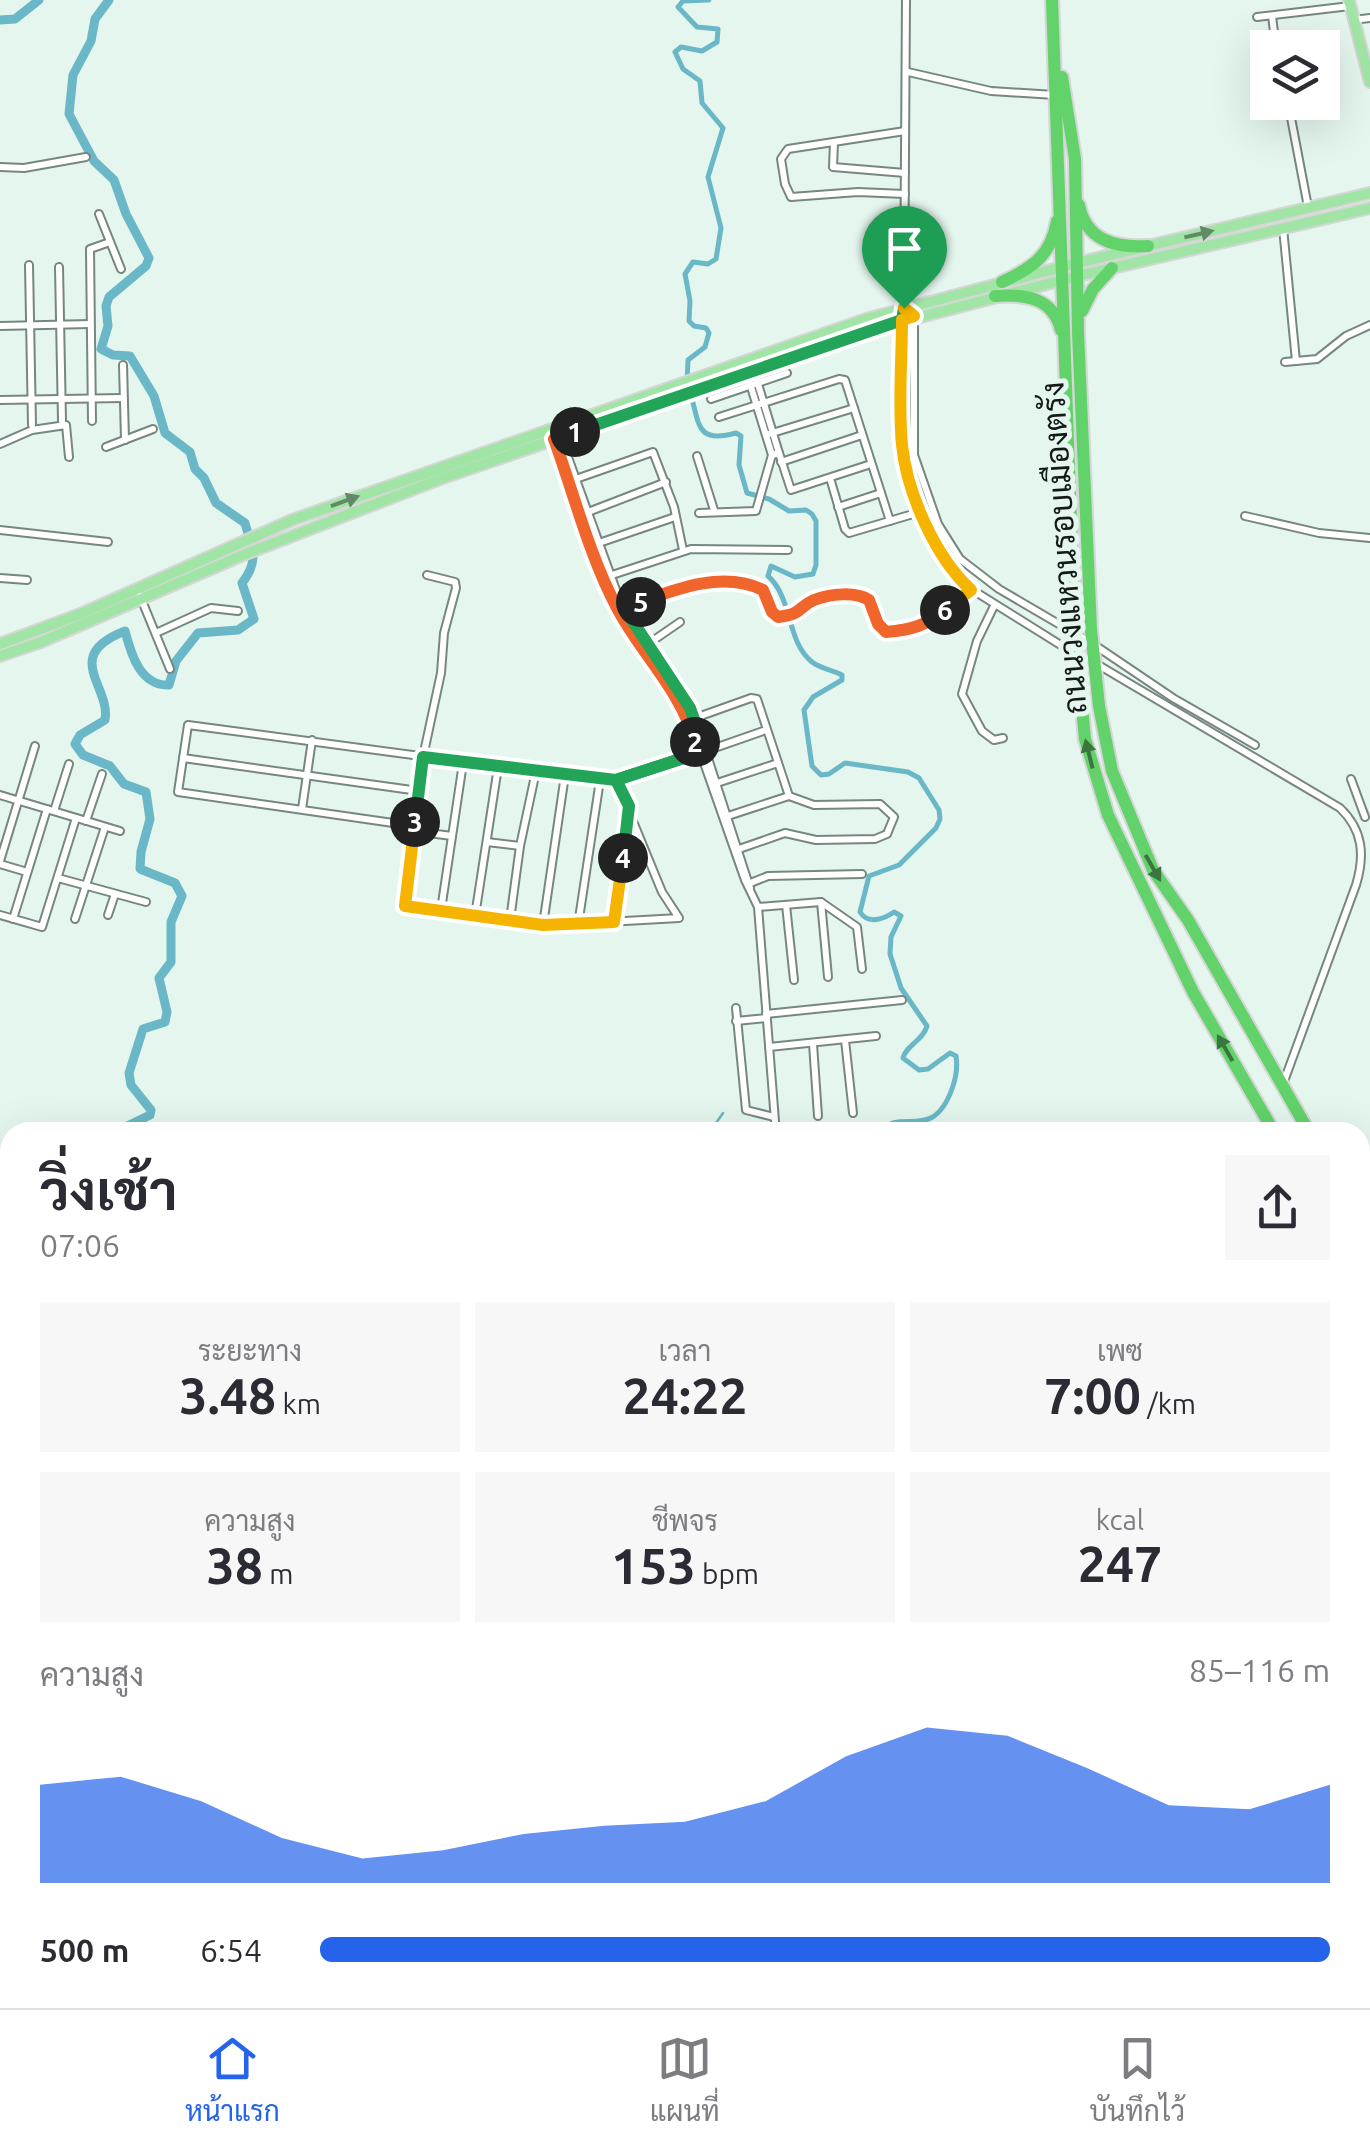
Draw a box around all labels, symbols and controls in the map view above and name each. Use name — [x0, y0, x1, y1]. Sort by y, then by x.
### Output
map controls — [1250, 30, 1340, 120]
button: layers — [1250, 30, 1340, 120]
pin — [862, 206, 947, 309]
icon: arrive — [877, 221, 932, 276]
one-way arrow — [1184, 226, 1215, 241]
street label: ถนนวงแหวนรอบเมืองตรัง — [1032, 381, 1093, 716]
pin: 1 — [550, 407, 600, 457]
text: 1 — [567, 416, 583, 447]
one-way arrow — [330, 493, 360, 508]
pin: 5 — [616, 577, 666, 627]
pin: 6 — [920, 585, 970, 635]
text: 5 — [633, 586, 649, 617]
text: 6 — [937, 594, 953, 625]
pin: 2 — [670, 717, 720, 767]
text: 2 — [687, 726, 703, 757]
one-way arrow — [1080, 738, 1096, 769]
pin: 3 — [390, 797, 440, 847]
text: 3 — [407, 806, 423, 837]
pin: 4 — [598, 833, 648, 883]
text: 4 — [615, 842, 631, 873]
one-way arrow — [1144, 854, 1162, 882]
one-way arrow — [1217, 1034, 1235, 1062]
button: share — [1225, 1155, 1330, 1260]
text: วิ่งเช้า — [40, 1159, 178, 1220]
text: 07:06 — [40, 1227, 120, 1263]
text: ระยะทาง — [198, 1335, 302, 1366]
text: เวลา — [659, 1335, 711, 1366]
text: เพซ — [1097, 1335, 1143, 1366]
text: 3.48 — [179, 1367, 276, 1423]
text: 24:22 — [622, 1367, 748, 1423]
text: 7:00 — [1044, 1367, 1141, 1423]
text: km — [276, 1388, 321, 1419]
text: /km — [1141, 1388, 1196, 1419]
text: kcal — [1096, 1504, 1144, 1535]
text: ความสูง — [205, 1505, 295, 1536]
text: ชีพจร — [652, 1505, 718, 1536]
text: 247 — [1078, 1535, 1162, 1591]
text: 38 — [207, 1537, 263, 1593]
text: 153 — [611, 1537, 696, 1593]
text: m — [263, 1558, 293, 1589]
text: bpm — [696, 1558, 759, 1589]
text: 85–116 m — [1189, 1652, 1330, 1688]
text: ความสูง — [40, 1656, 144, 1692]
text: 500 m — [40, 1932, 129, 1968]
text: 6:54 — [200, 1932, 262, 1968]
tab: หน้าแรก — [185, 2031, 280, 2127]
tab: แผนที่ — [650, 2031, 720, 2127]
tab: บันทึกไว้ — [1089, 2031, 1185, 2127]

